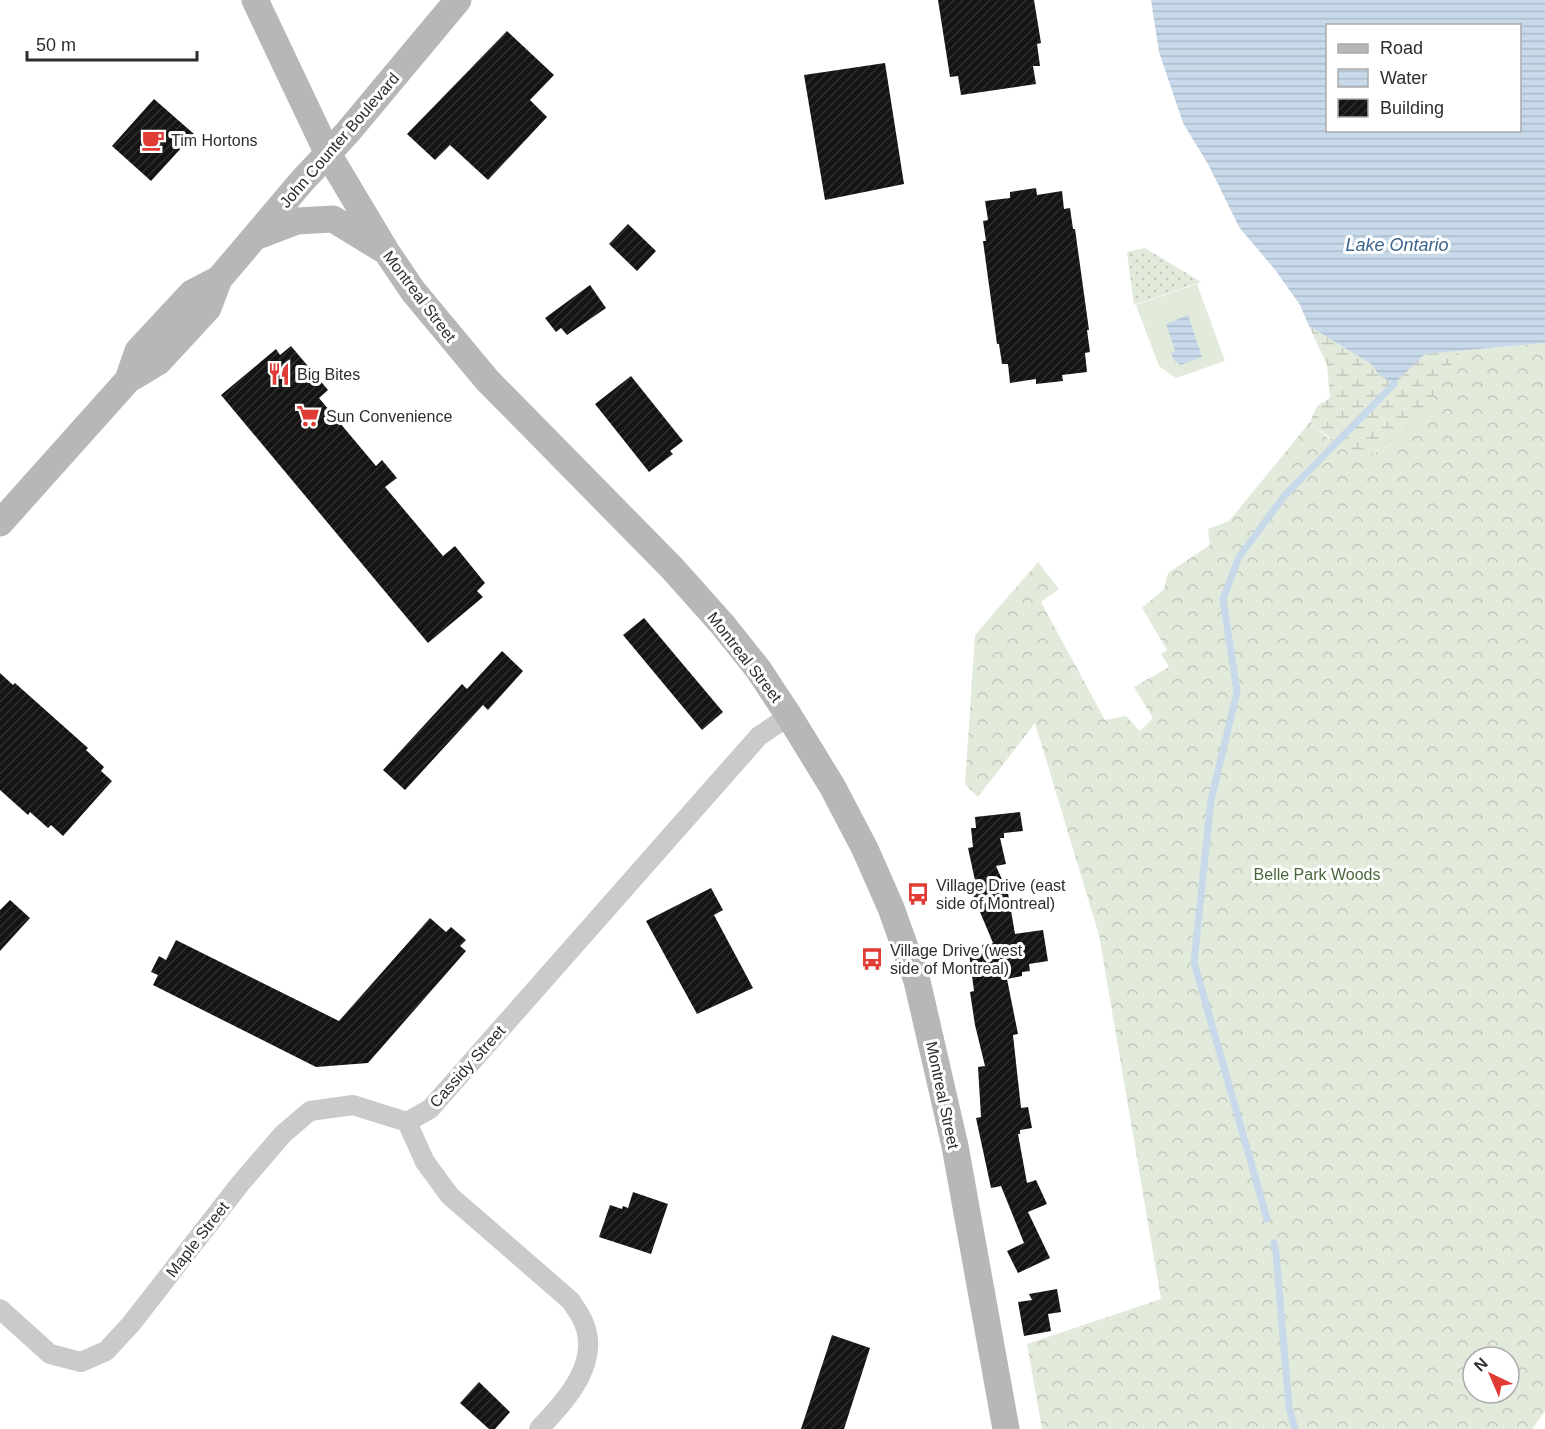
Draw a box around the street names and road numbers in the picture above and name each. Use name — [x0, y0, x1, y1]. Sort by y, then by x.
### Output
street label: John Counter Boulevard — [276, 70, 402, 211]
street label: Montreal Street — [380, 248, 460, 346]
street label: Montreal Street — [704, 609, 785, 706]
street label: Cassidy Street — [426, 1022, 509, 1111]
street label: Montreal Street — [923, 1040, 962, 1151]
street label: Maple Street — [163, 1198, 232, 1280]

